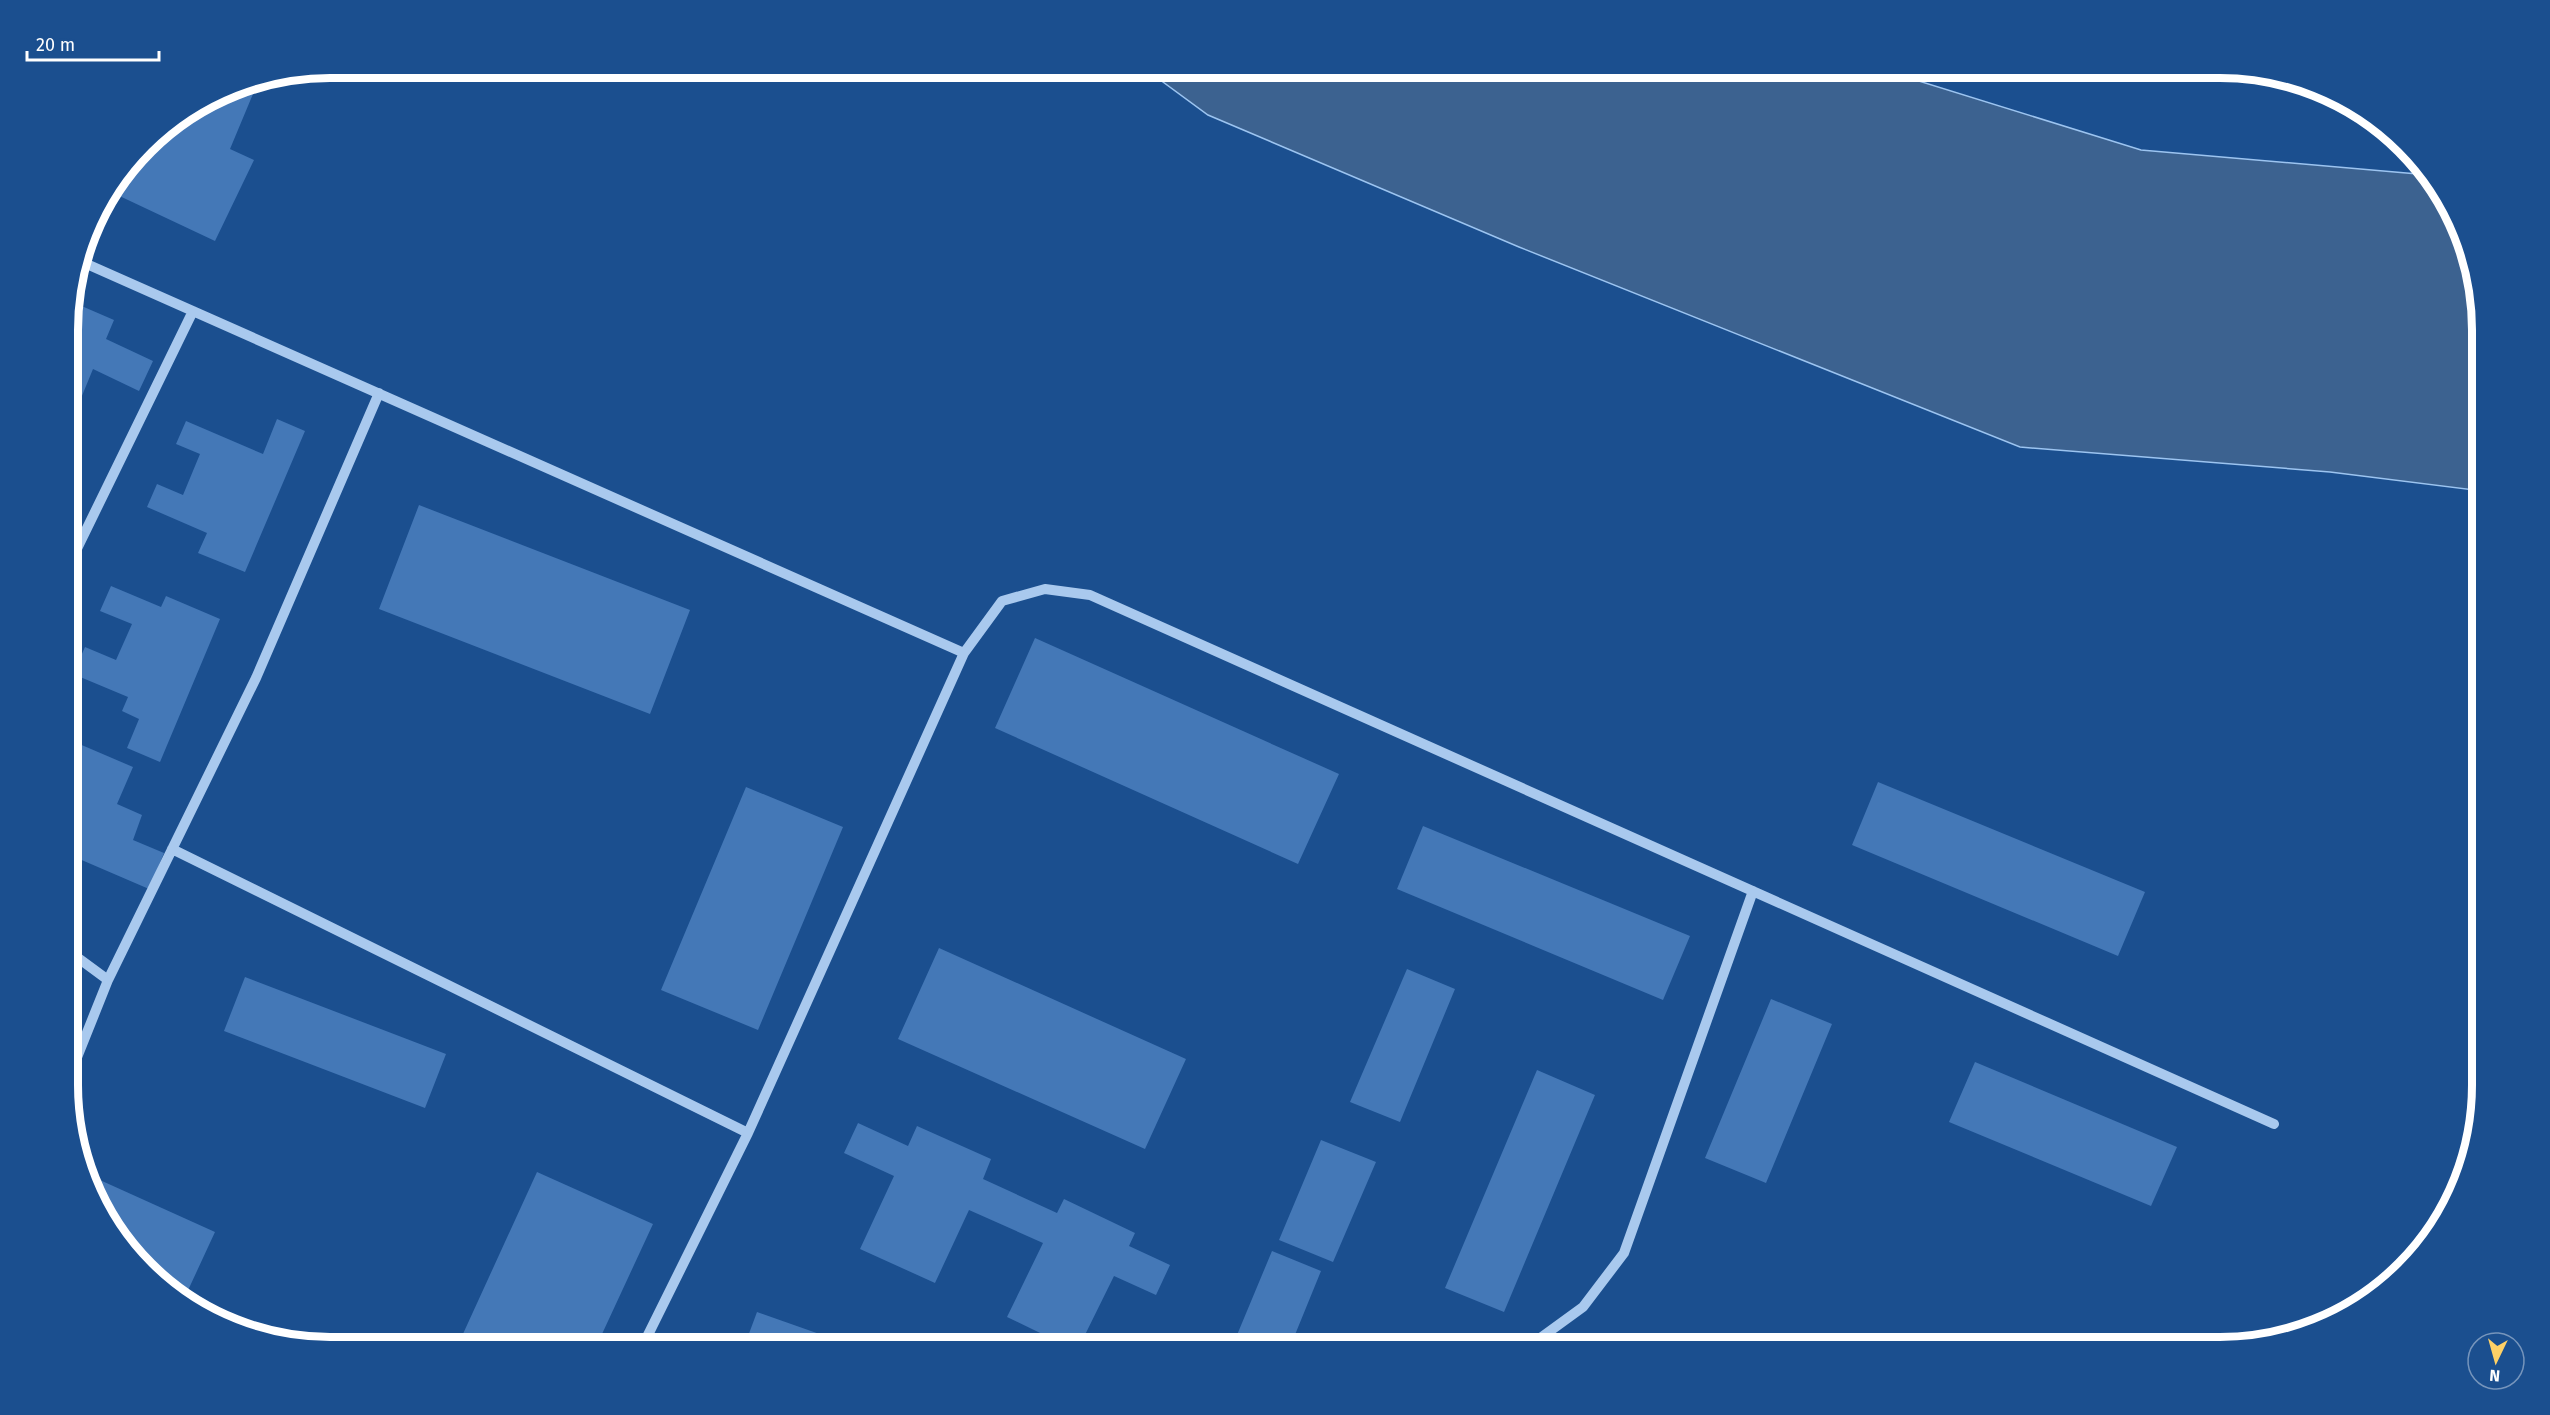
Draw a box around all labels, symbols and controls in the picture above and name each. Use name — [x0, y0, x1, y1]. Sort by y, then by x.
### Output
scale bar — [27, 24, 159, 62]
text: 20 m — [36, 34, 75, 56]
north arrow — [2466, 1331, 2526, 1391]
text: N — [2489, 1366, 2501, 1385]

